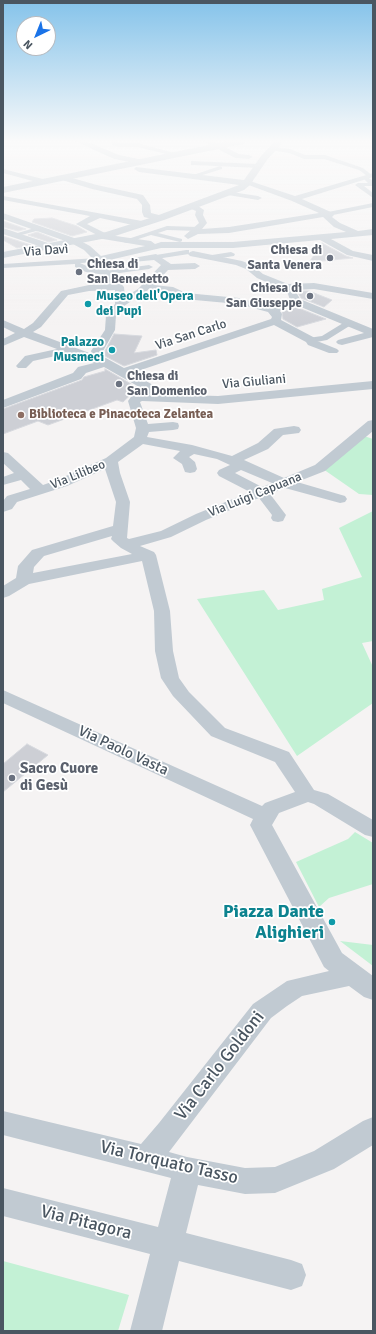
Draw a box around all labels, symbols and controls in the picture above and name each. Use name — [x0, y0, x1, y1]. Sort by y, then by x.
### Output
north arrow — [16, 16, 56, 56]
text: N — [21, 37, 35, 52]
street label: Via Davì — [23, 242, 69, 260]
place label: Chiesa di Santa Venera — [248, 243, 322, 274]
marker: Chiesa di Santa Venera — [325, 253, 335, 263]
place label: Chiesa di San Benedetto — [87, 257, 169, 288]
marker: Chiesa di San Benedetto — [74, 267, 84, 277]
place label: Chiesa di San Giuseppe — [226, 281, 302, 312]
place label: Museo dell'Opera dei Pupi — [96, 289, 194, 320]
marker: Chiesa di San Giuseppe — [305, 291, 315, 301]
marker: Museo dell'Opera dei Pupi — [83, 299, 93, 309]
street label: Via San Carlo — [154, 316, 228, 354]
place label: Palazzo Musmeci — [53, 335, 104, 366]
marker: Palazzo Musmeci — [107, 345, 117, 355]
place label: Chiesa di San Domenico — [127, 369, 207, 400]
street label: Via Giuliani — [221, 371, 287, 393]
marker: Chiesa di San Domenico — [114, 379, 124, 389]
place label: Biblioteca e Pinacoteca Zelantea — [29, 407, 213, 423]
marker: Biblioteca e Pinacoteca Zelantea — [16, 410, 26, 420]
street label: Via Lilibeo — [48, 457, 108, 493]
street label: Via Luigi Capuana — [206, 469, 304, 521]
street label: Via Paolo Vasta — [75, 722, 171, 780]
place label: Sacro Cuore di Gesù — [20, 760, 98, 795]
marker: Sacro Cuore di Gesù — [7, 773, 17, 783]
place label: Piazza Dante Alighieri — [223, 901, 324, 944]
marker: Piazza Dante Alighieri — [327, 917, 337, 927]
street label: Via Carlo Goldoni — [171, 1007, 269, 1125]
street label: Via Torquato Tasso — [98, 1137, 240, 1189]
street label: Via Pitagora — [38, 1201, 134, 1245]

